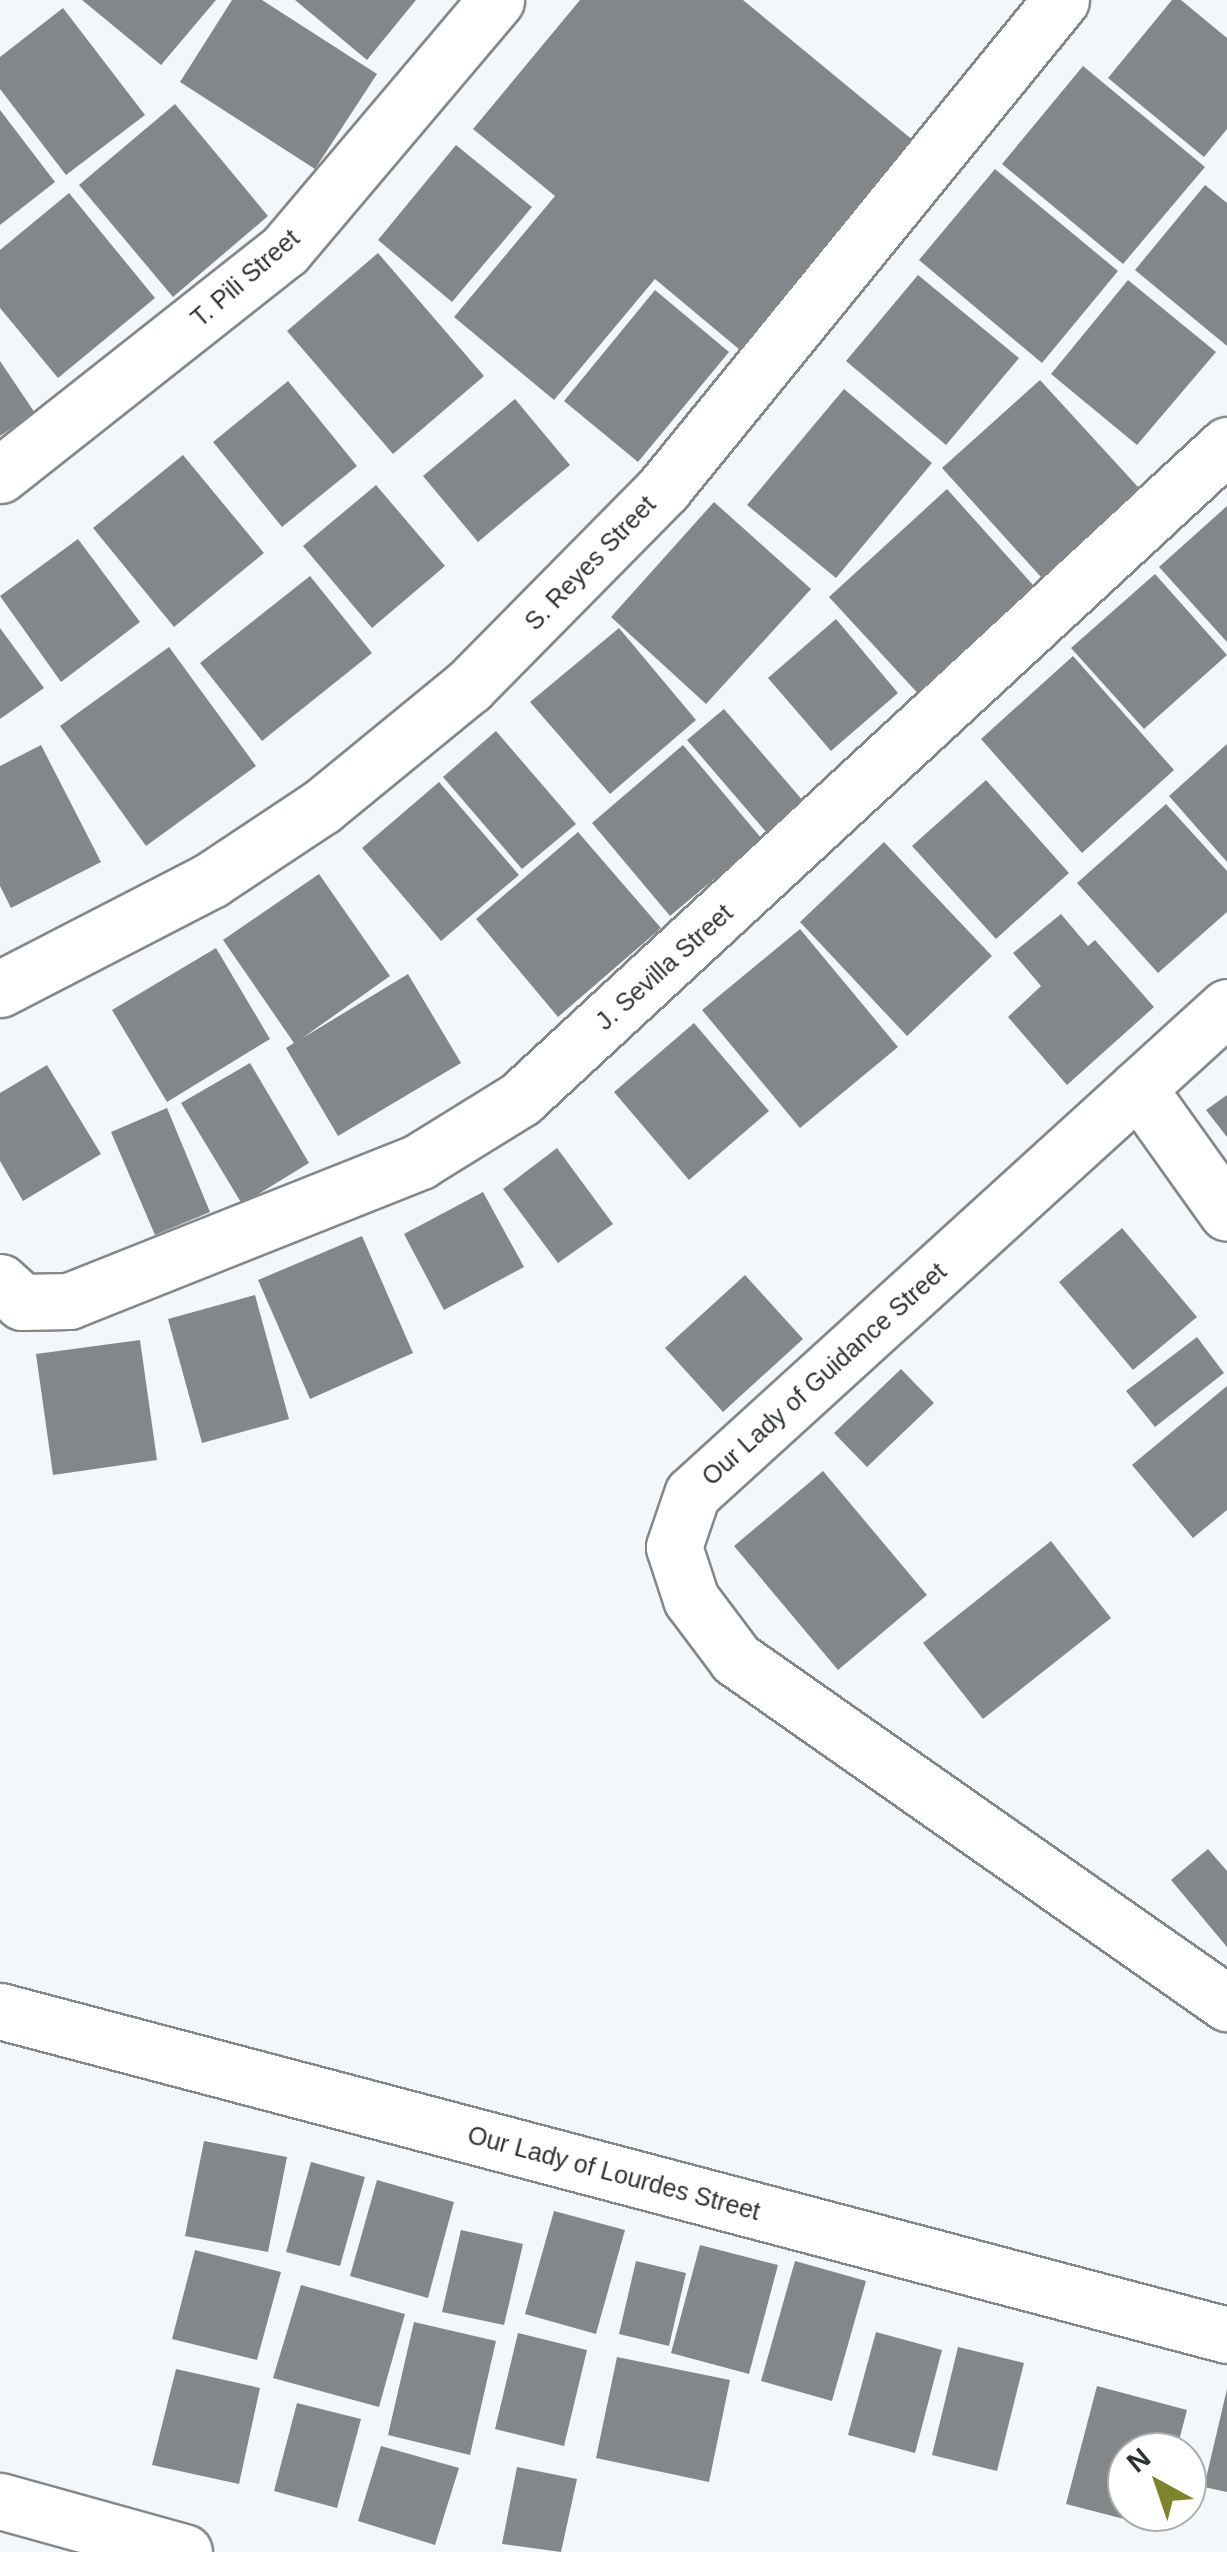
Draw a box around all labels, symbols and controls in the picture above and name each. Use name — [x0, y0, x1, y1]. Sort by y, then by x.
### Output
street label: T. Pili Street — [185, 223, 305, 333]
street label: S. Reyes Street — [518, 490, 662, 636]
street label: J. Sevilla Street — [589, 898, 739, 1036]
street label: Our Lady of Guidance Street — [696, 1256, 952, 1492]
street label: Our Lady of Lourdes Street — [464, 2119, 764, 2227]
north arrow — [1107, 2432, 1207, 2532]
text: N — [1121, 2442, 1156, 2479]

